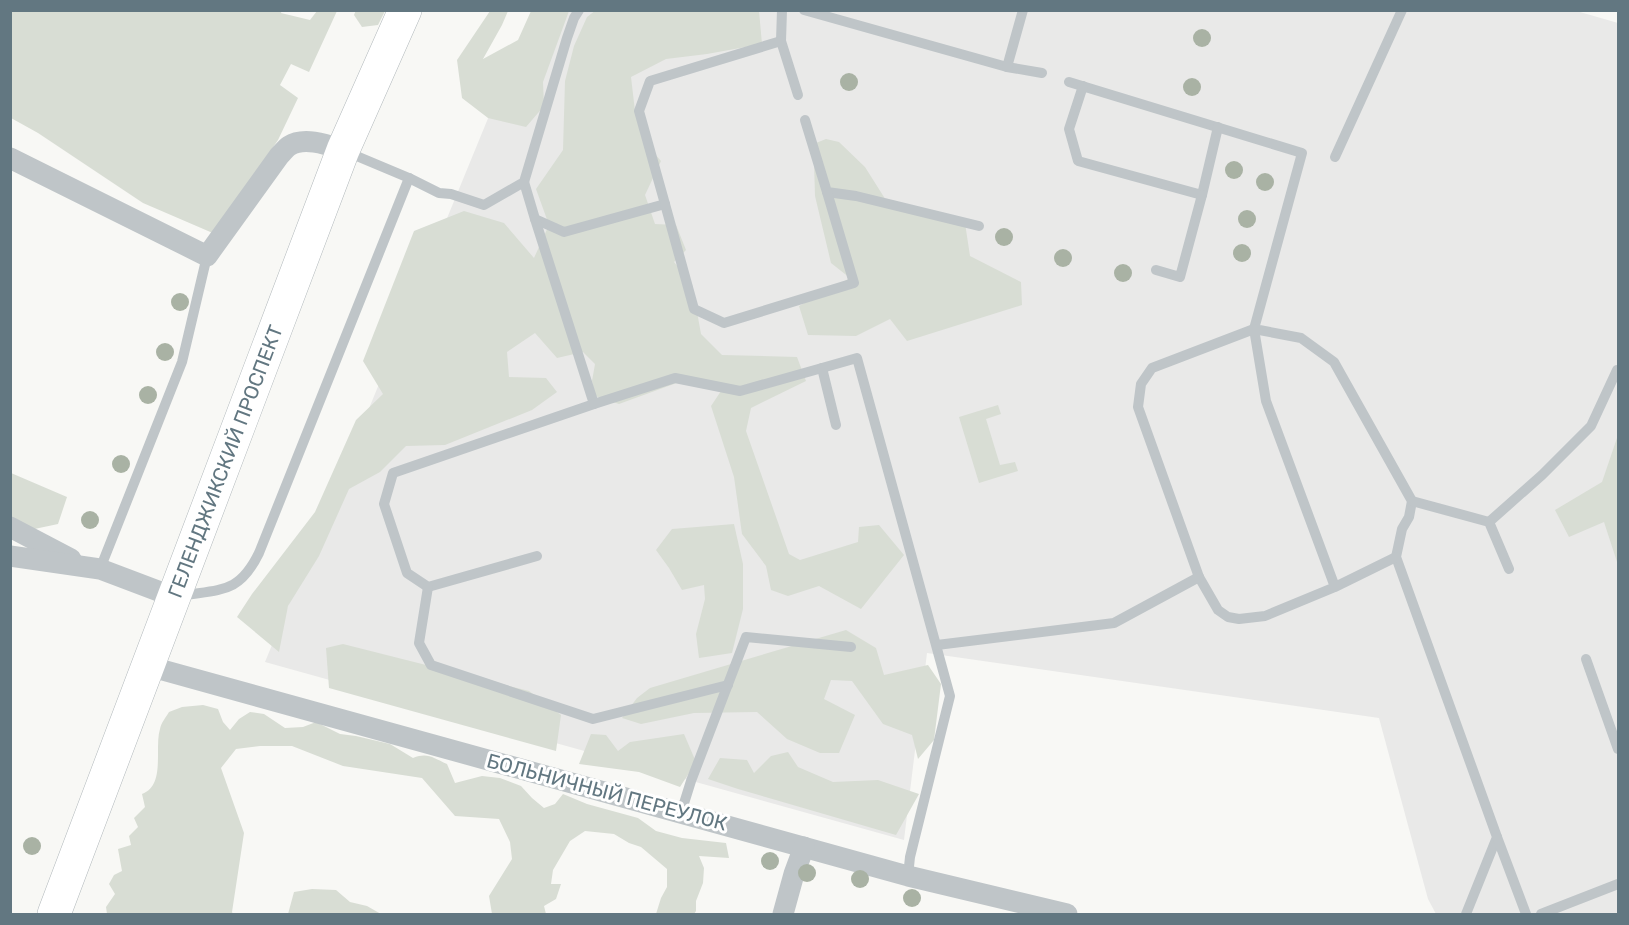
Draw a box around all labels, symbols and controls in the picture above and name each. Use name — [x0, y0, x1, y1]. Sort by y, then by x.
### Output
street label: ГЕЛЕНДЖИКСКИЙ ПРОСПЕКТ — [163, 321, 288, 601]
street label: БОЛЬНИЧНЫЙ ПЕРЕУЛОК — [484, 748, 730, 836]

